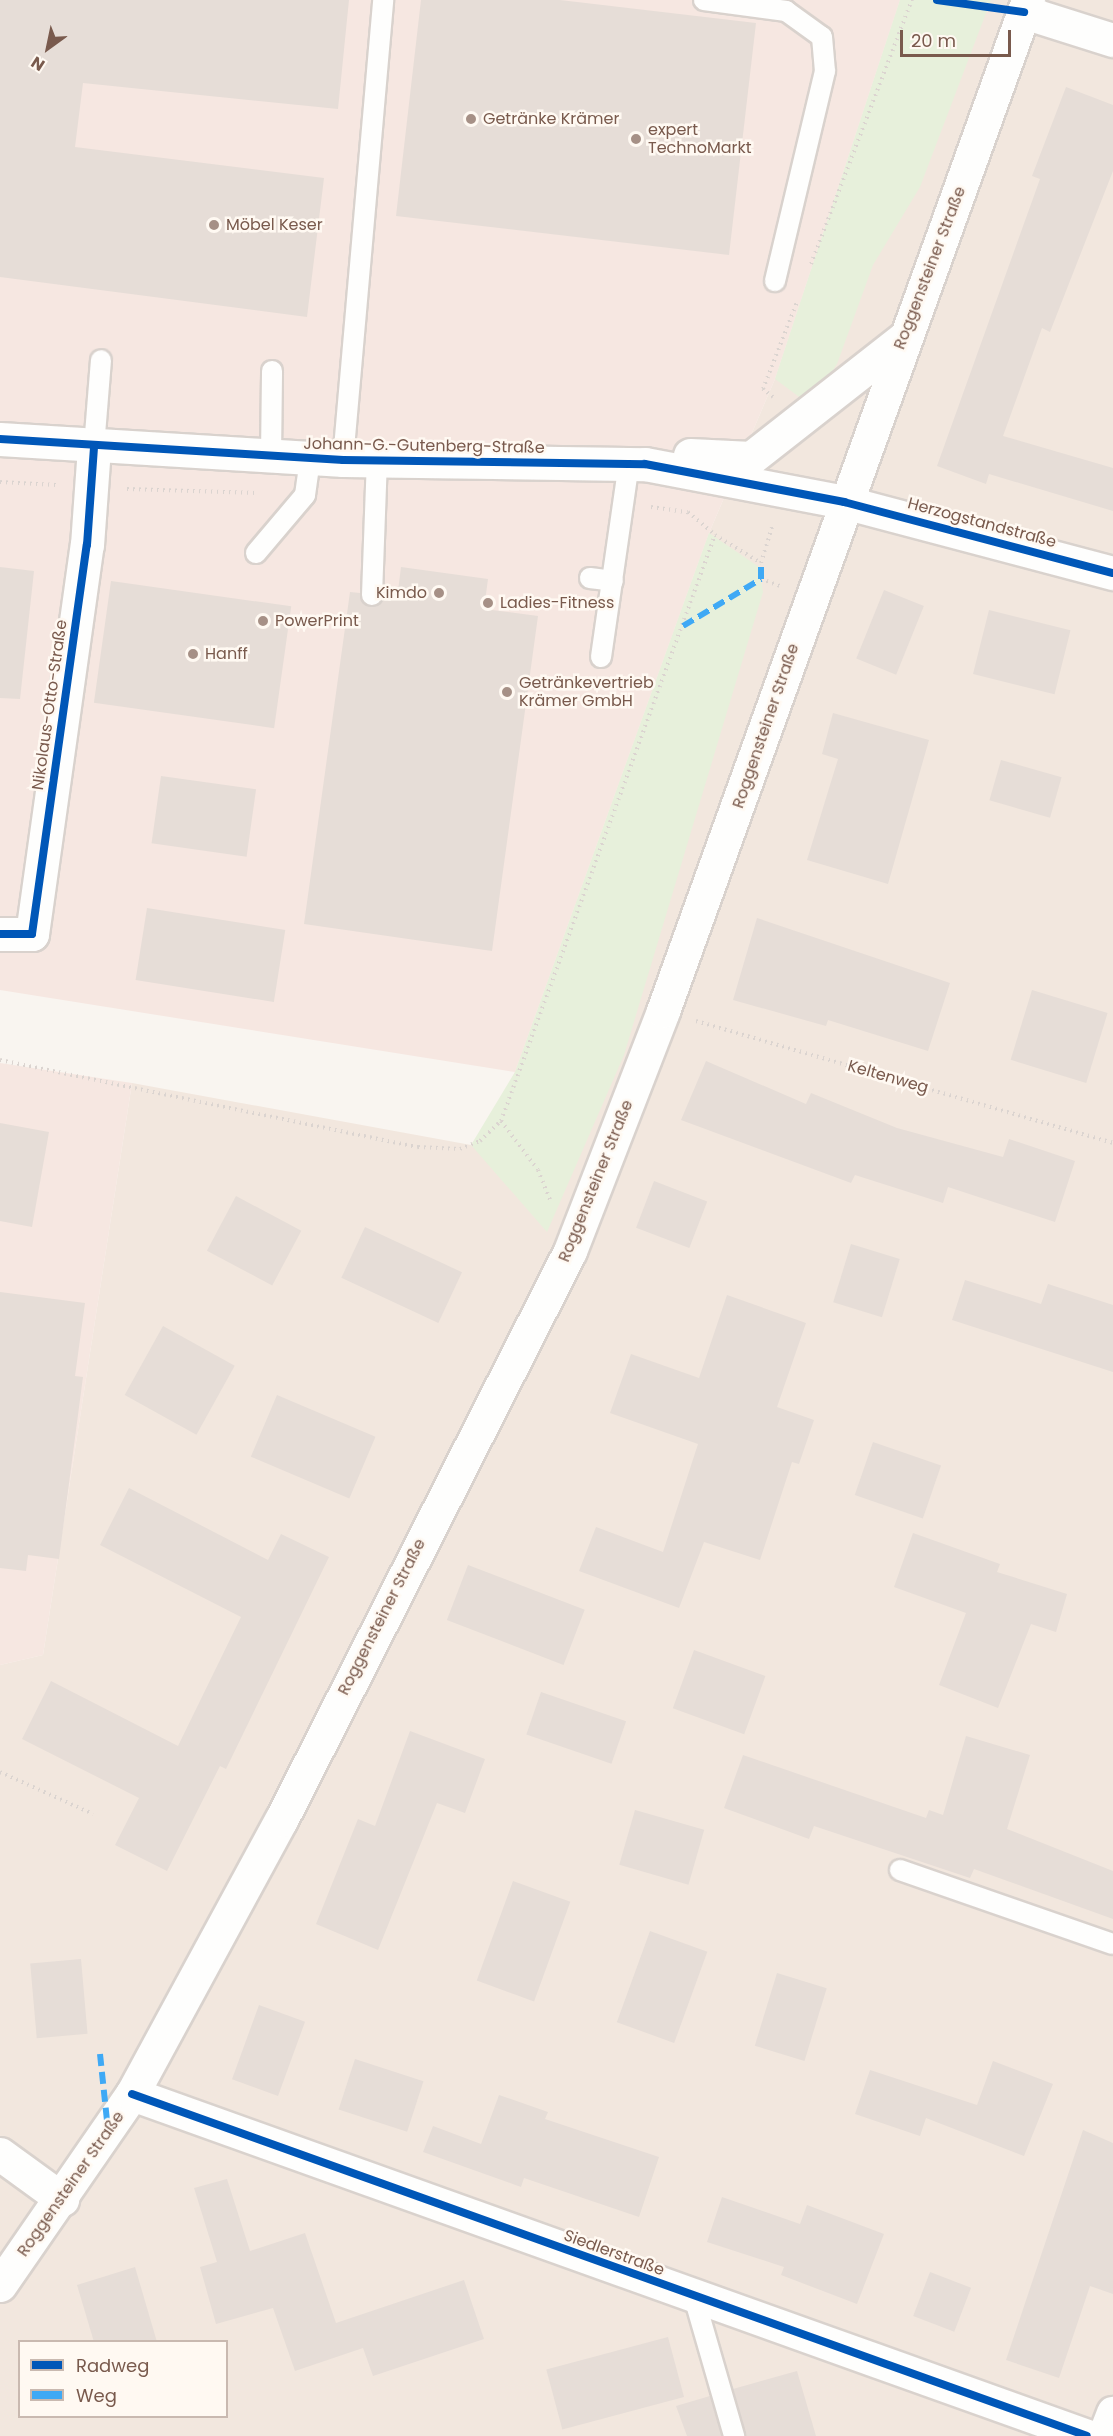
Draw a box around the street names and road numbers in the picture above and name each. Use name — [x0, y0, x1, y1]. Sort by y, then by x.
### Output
street label: Roggensteiner Straße — [890, 184, 970, 352]
street label: Johann-G.-Gutenberg-Straße — [303, 434, 545, 458]
street label: Herzogstandstraße — [906, 494, 1058, 552]
street label: Nikolaus-Otto-Straße — [29, 619, 71, 791]
street label: Roggensteiner Straße — [729, 641, 803, 811]
street label: Keltenweg — [845, 1056, 931, 1098]
street label: Roggensteiner Straße — [555, 1097, 637, 1265]
street label: Roggensteiner Straße — [334, 1536, 430, 1698]
street label: Roggensteiner Straße — [14, 2108, 128, 2260]
street label: Siedlerstraße — [561, 2226, 667, 2280]

